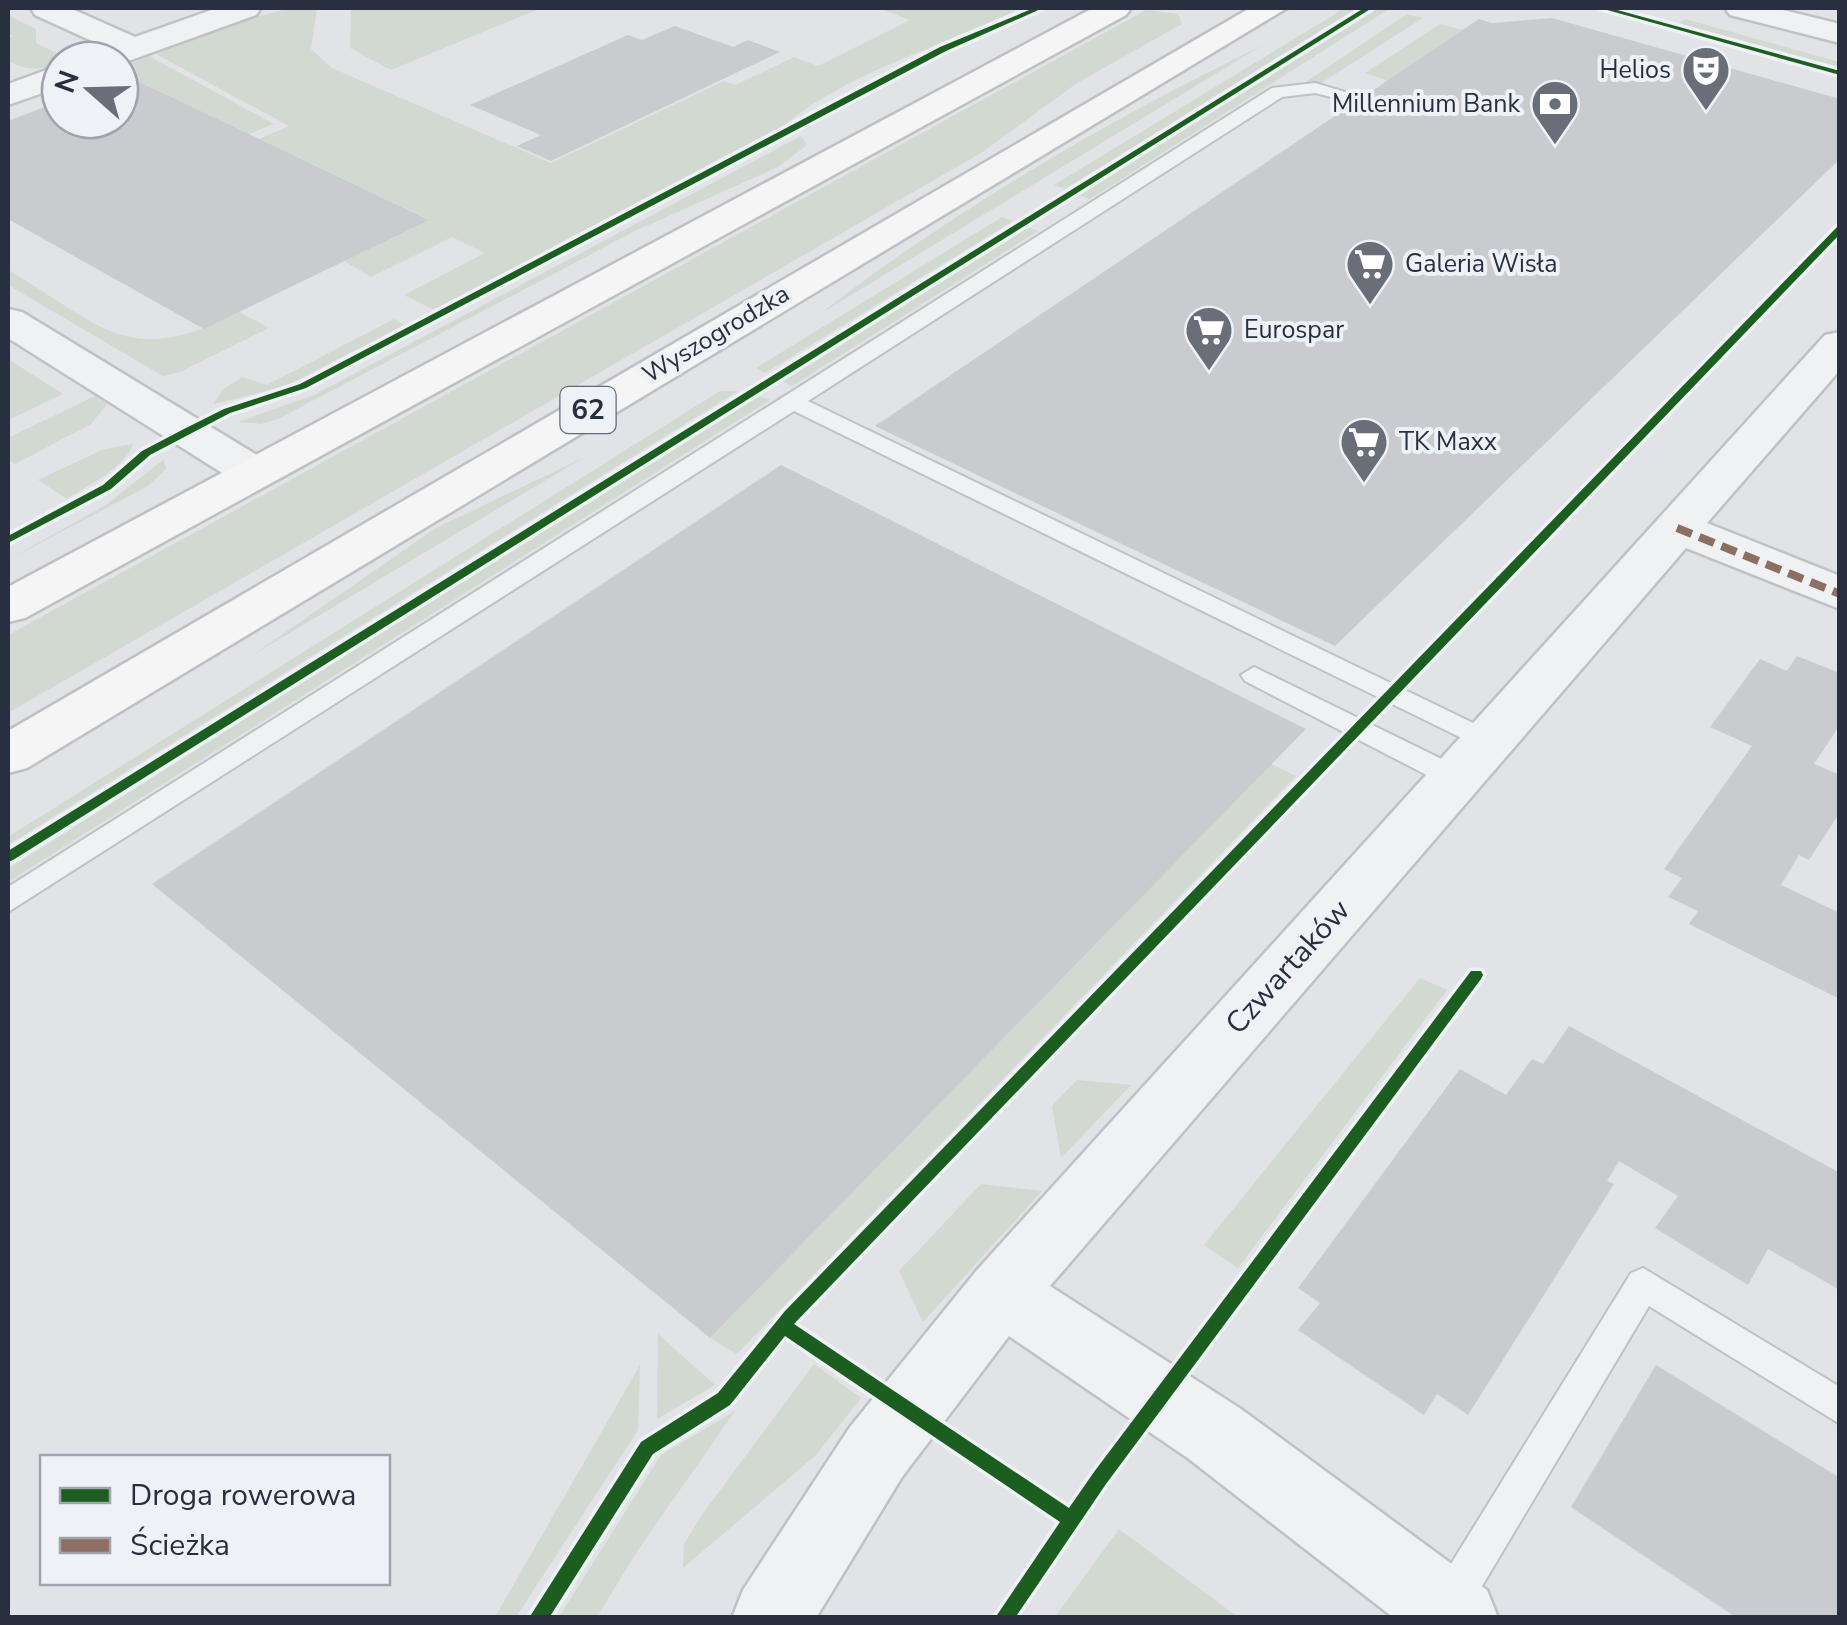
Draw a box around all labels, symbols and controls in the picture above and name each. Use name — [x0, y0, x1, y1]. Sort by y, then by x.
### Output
north arrow — [40, 40, 140, 140]
theatre icon: Helios — [1680, 44, 1732, 112]
place label: Helios — [1600, 53, 1671, 87]
text: N — [46, 65, 89, 98]
bank icon: Millennium Bank — [1529, 78, 1581, 146]
place label: Millennium Bank — [1332, 87, 1520, 121]
supermarket icon: Galeria Wisła — [1344, 238, 1396, 306]
place label: Galeria Wisła — [1405, 247, 1557, 281]
street label: Wyszogrodzka — [636, 277, 796, 391]
supermarket icon: Eurospar — [1183, 304, 1235, 372]
place label: Eurospar — [1244, 313, 1344, 347]
road number: 62 — [560, 387, 616, 433]
supermarket icon: TK Maxx — [1338, 416, 1390, 484]
place label: TK Maxx — [1399, 425, 1497, 459]
street label: Czwartaków — [1216, 891, 1360, 1043]
legend — [40, 1455, 390, 1585]
text: Droga rowerowa — [130, 1475, 357, 1516]
text: Ścieżka — [130, 1525, 230, 1566]

